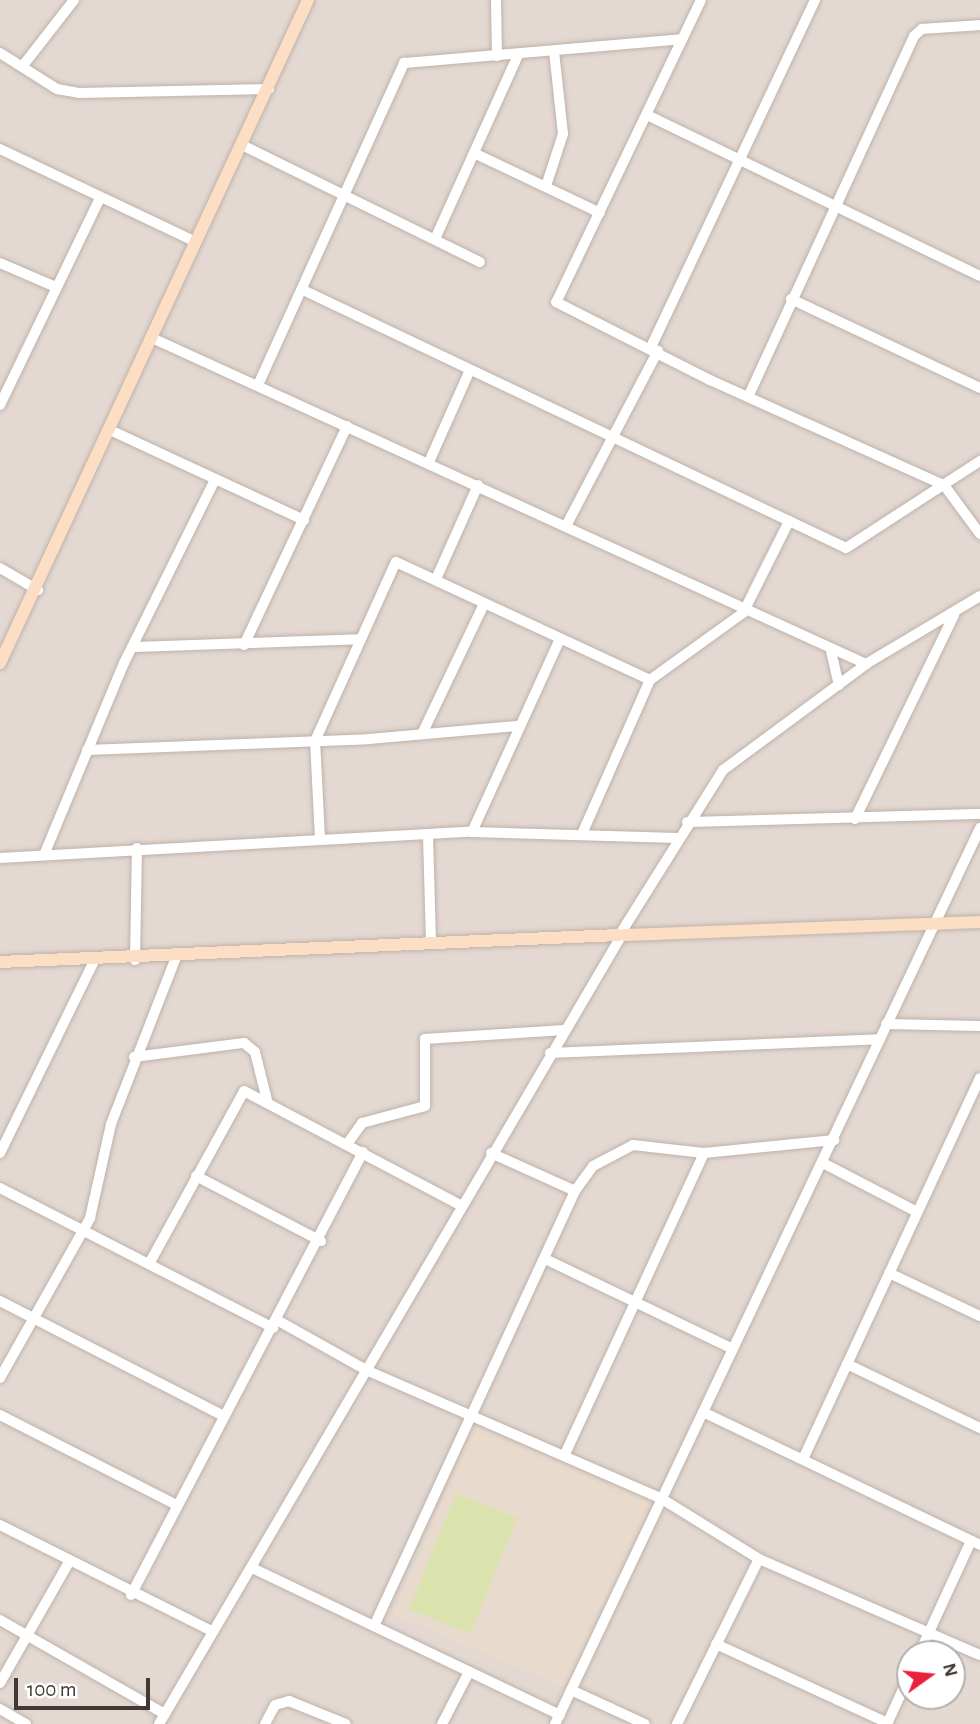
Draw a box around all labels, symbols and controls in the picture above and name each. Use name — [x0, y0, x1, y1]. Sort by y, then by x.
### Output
north arrow — [896, 1640, 966, 1710]
text: N — [939, 1661, 961, 1679]
scale bar — [18, 1664, 154, 1708]
text: 100 m — [27, 1679, 77, 1700]

